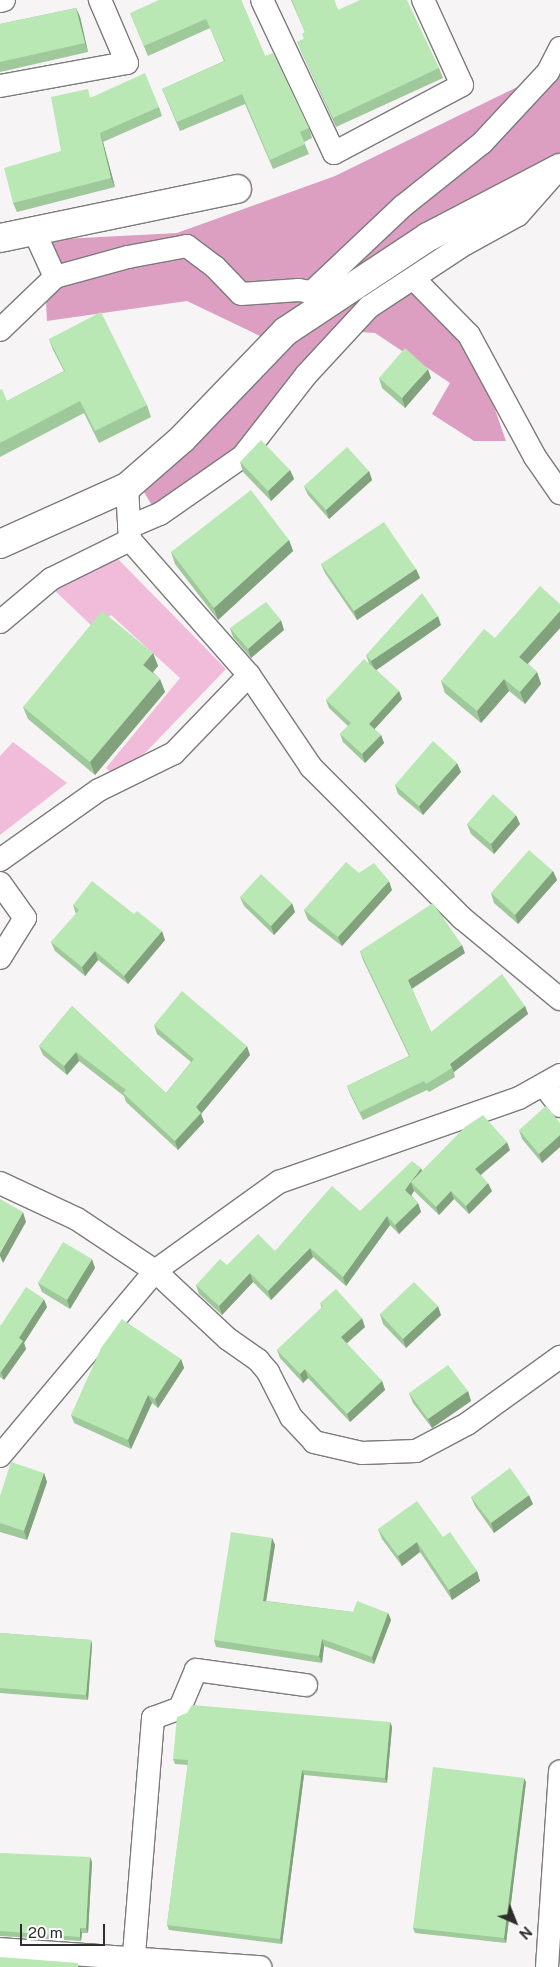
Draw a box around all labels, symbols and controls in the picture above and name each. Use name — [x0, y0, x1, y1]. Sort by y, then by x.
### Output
north arrow — [490, 1897, 540, 1947]
scale bar — [22, 1914, 108, 1946]
text: N — [516, 1923, 535, 1942]
text: 20 m — [28, 1924, 63, 1941]

